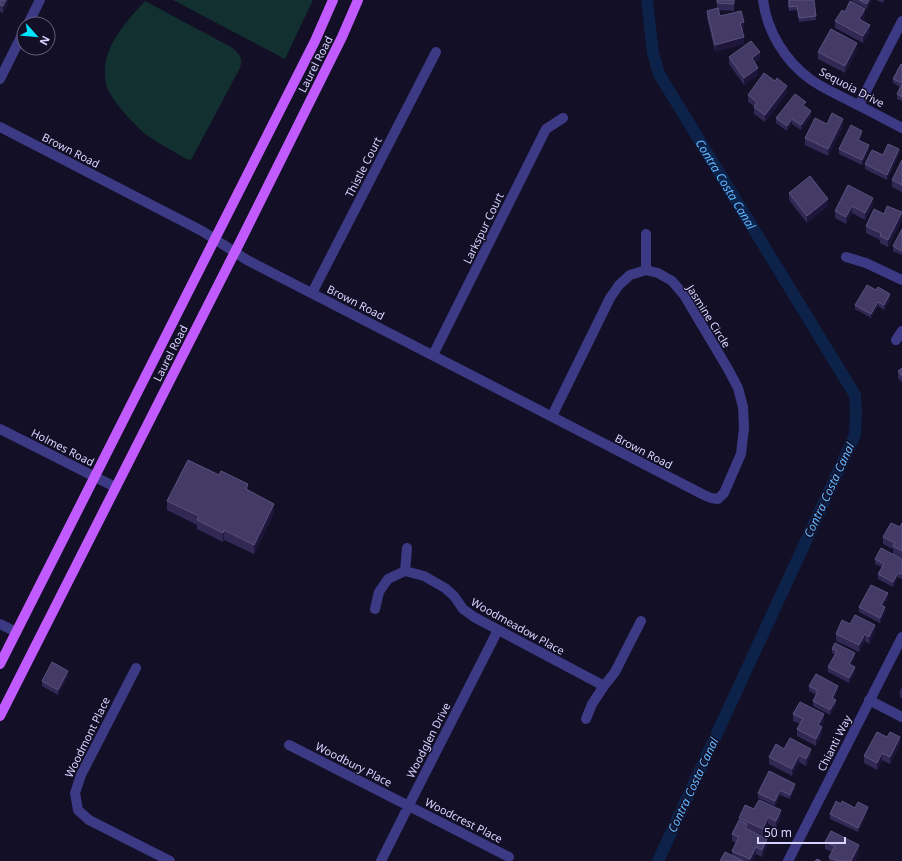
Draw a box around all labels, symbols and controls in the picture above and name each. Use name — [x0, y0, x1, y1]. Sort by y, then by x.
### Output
north arrow — [16, 16, 56, 56]
text: N — [37, 33, 54, 48]
street label: Laurel Road — [294, 33, 336, 95]
street label: Sequoia Drive — [817, 64, 887, 110]
street label: Brown Road — [40, 129, 102, 171]
street label: Thistle Court — [341, 134, 385, 200]
water label: Contra Costa Canal — [692, 136, 761, 233]
street label: Larkspur Court — [459, 190, 507, 266]
street label: Brown Road — [325, 281, 387, 323]
street label: Jasmine Circle — [683, 281, 734, 350]
street label: Laurel Road — [149, 322, 191, 384]
street label: Holmes Road — [29, 425, 97, 469]
street label: Brown Road — [613, 430, 675, 472]
water label: Contra Costa Canal — [800, 439, 859, 540]
street label: Woodmeadow Place — [469, 594, 567, 658]
street label: Woodmont Place — [61, 694, 113, 780]
street label: Woodglen Drive — [403, 700, 453, 780]
street label: Chianti Way — [813, 712, 855, 774]
water label: Contra Costa Canal — [664, 734, 723, 835]
street label: Woodbury Place — [313, 738, 395, 790]
street label: Woodcrest Place — [423, 794, 505, 846]
scale bar — [758, 819, 845, 845]
text: 50 m — [764, 824, 792, 841]

